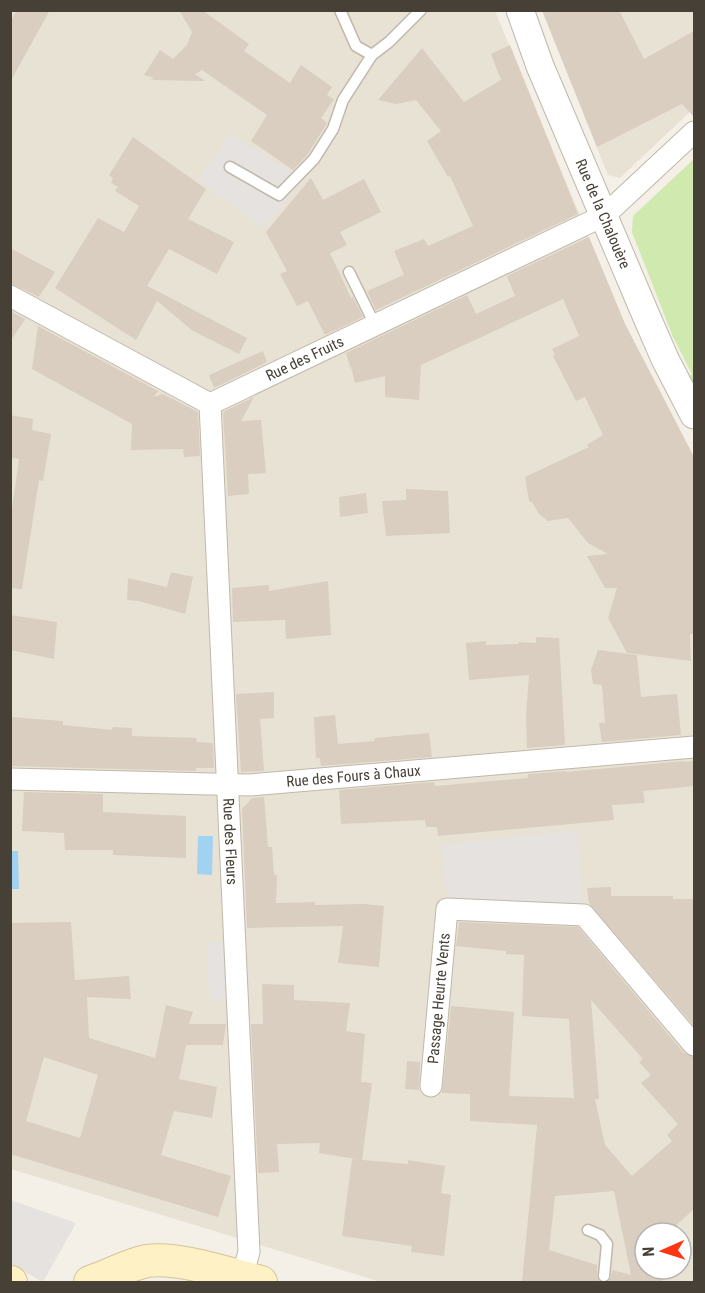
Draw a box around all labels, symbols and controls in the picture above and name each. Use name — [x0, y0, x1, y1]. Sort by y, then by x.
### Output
street label: Rue de la Chalouère — [572, 156, 634, 271]
street label: Rue des Fruits — [263, 332, 347, 385]
street label: Rue des Fours à Chaux — [286, 761, 422, 791]
street label: Rue des Fleurs — [219, 798, 241, 886]
street label: Passage Heurte Vents — [424, 932, 454, 1065]
north arrow — [633, 1221, 693, 1281]
text: N — [639, 1246, 658, 1257]

